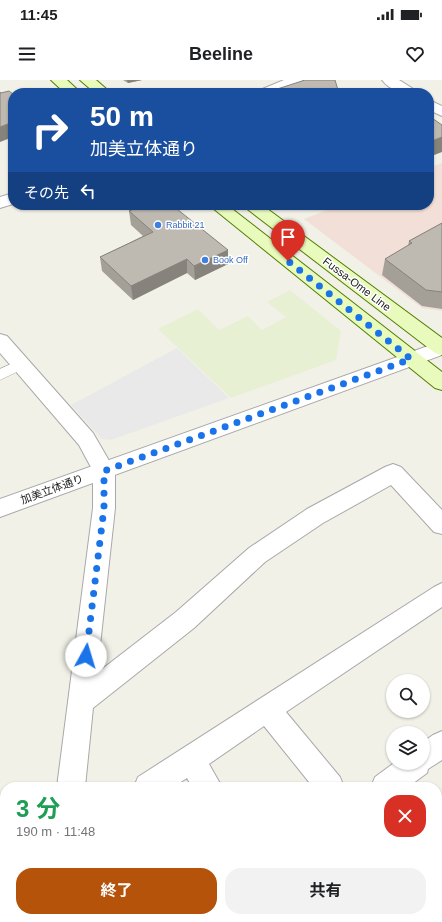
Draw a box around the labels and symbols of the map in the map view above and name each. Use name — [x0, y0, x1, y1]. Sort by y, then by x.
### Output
marker: Rabbit 21 — [153, 220, 163, 230]
place label: Rabbit 21 — [166, 220, 205, 230]
pin — [271, 220, 305, 261]
marker: Book Off — [200, 255, 210, 265]
place label: Book Off — [213, 255, 248, 265]
street label: Fussa-Ome Line — [321, 255, 393, 313]
street label: 加美立体通り — [19, 472, 85, 506]
position arrow — [65, 635, 107, 677]

